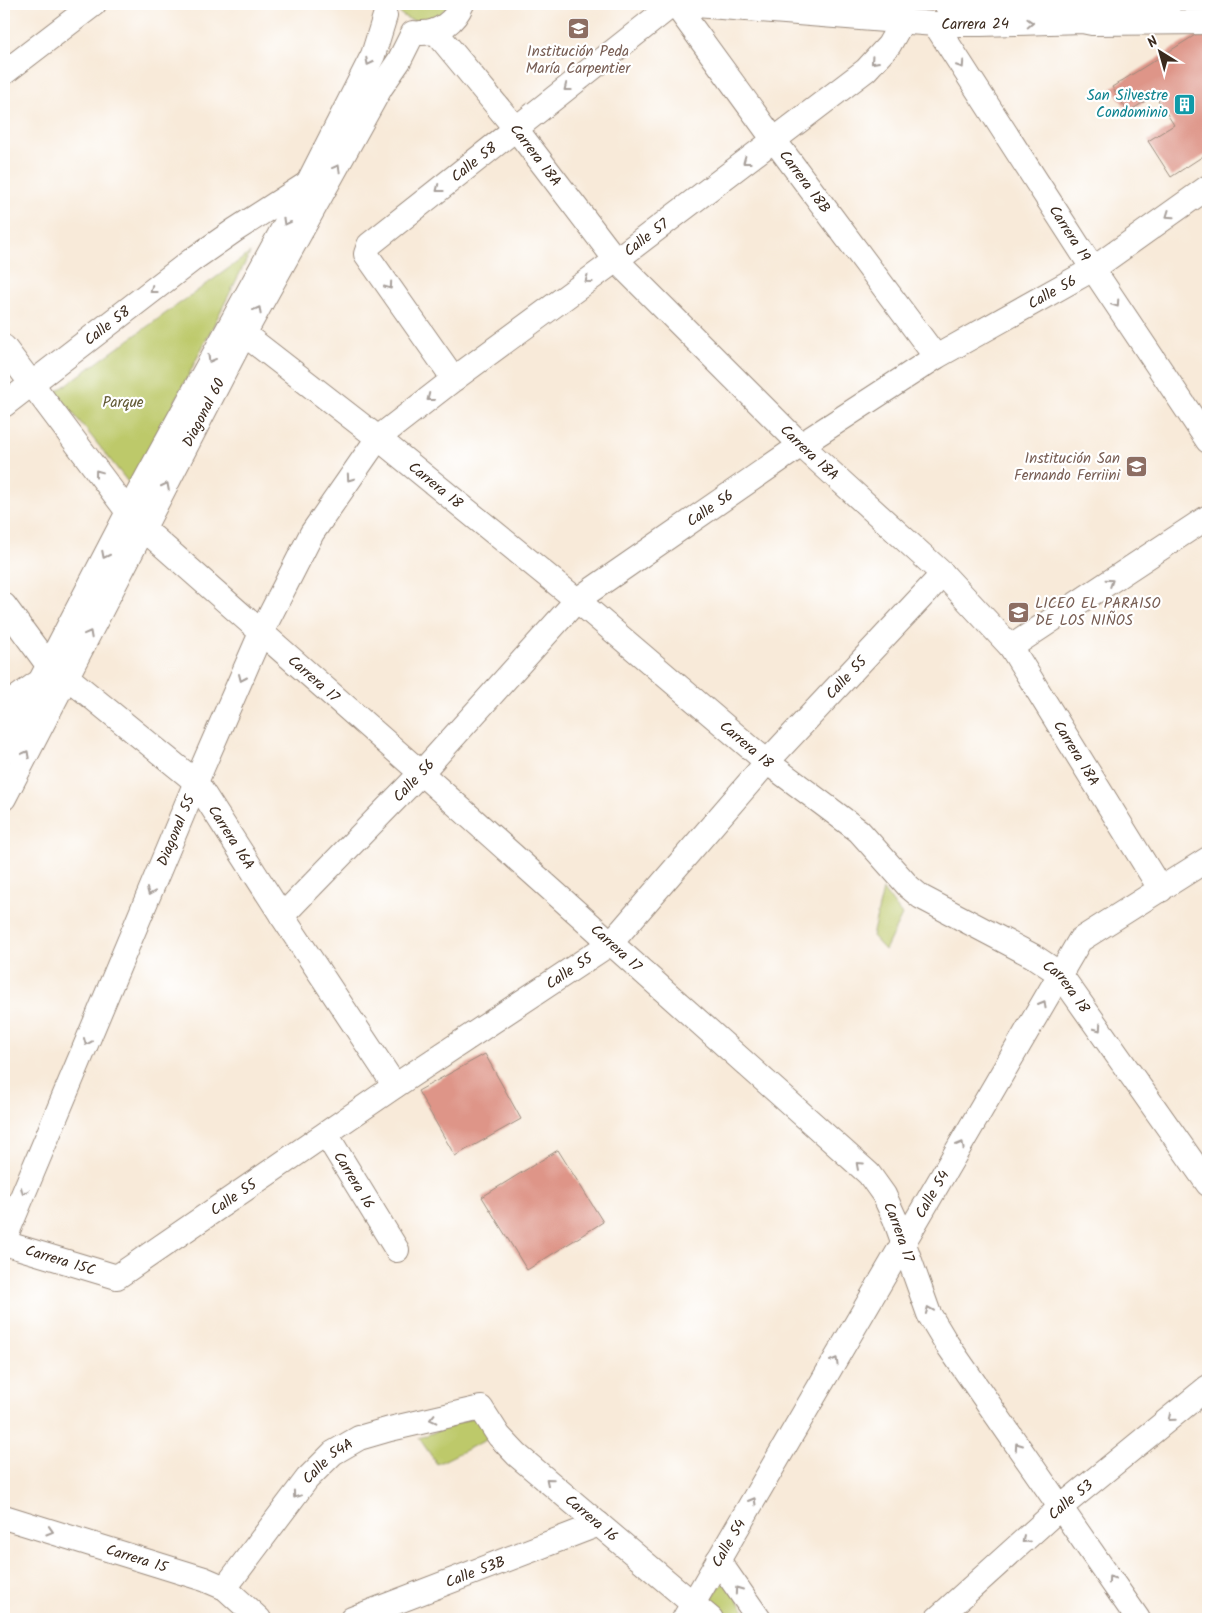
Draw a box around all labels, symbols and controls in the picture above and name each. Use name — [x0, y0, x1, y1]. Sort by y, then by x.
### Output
street label: Carrera 24 — [941, 12, 1009, 37]
school or university icon: Institución Peda María Carpentier — [566, 16, 590, 40]
one-way arrow — [1026, 17, 1034, 28]
north arrow — [1134, 28, 1184, 78]
text: N — [1143, 31, 1163, 54]
place label: Institución Peda María Carpentier — [526, 40, 631, 81]
one-way arrow — [871, 56, 880, 65]
one-way arrow — [365, 57, 376, 66]
one-way arrow — [955, 59, 965, 68]
one-way arrow — [564, 83, 573, 91]
place label: San Silvestre Condominio — [1087, 84, 1168, 125]
building icon: San Silvestre Condominio — [1172, 92, 1196, 116]
street label: Carrera 18A — [503, 119, 567, 192]
street label: Calle 58 — [446, 136, 503, 189]
street label: Carrera 18B — [772, 145, 836, 219]
one-way arrow — [743, 156, 752, 164]
one-way arrow — [330, 165, 340, 174]
one-way arrow — [436, 184, 445, 192]
street label: Carrera 19 — [1042, 201, 1097, 267]
one-way arrow — [1165, 209, 1174, 218]
street label: Calle 57 — [619, 212, 675, 263]
one-way arrow — [283, 216, 293, 225]
street label: Calle 56 — [1024, 269, 1081, 316]
one-way arrow — [584, 274, 594, 283]
one-way arrow — [383, 280, 391, 289]
one-way arrow — [149, 284, 159, 293]
one-way arrow — [1110, 298, 1119, 308]
street label: Calle 58 — [79, 300, 137, 352]
one-way arrow — [251, 307, 261, 316]
one-way arrow — [207, 354, 217, 363]
street label: Diagonal 60 — [176, 374, 232, 452]
park label: Parque — [102, 391, 144, 415]
one-way arrow — [426, 392, 436, 401]
street label: Carrera 18A — [774, 419, 844, 487]
place label: Institución San Fernando Ferriini — [1014, 447, 1121, 488]
school or university icon: Institución San Fernando Ferriini — [1124, 455, 1148, 479]
street label: Carrera 18 — [402, 456, 468, 516]
one-way arrow — [96, 470, 104, 479]
one-way arrow — [347, 472, 356, 482]
one-way arrow — [160, 482, 170, 491]
street label: Calle 56 — [682, 484, 739, 534]
one-way arrow — [101, 550, 111, 559]
one-way arrow — [1104, 579, 1114, 588]
place label: LICEO EL PARAISO DE LOS NIÑOS — [1035, 592, 1161, 633]
school or university icon: LICEO EL PARAISO DE LOS NIÑOS — [1007, 600, 1031, 624]
one-way arrow — [83, 630, 93, 639]
street label: Carrera 17 — [282, 650, 345, 710]
street label: Calle 55 — [820, 650, 874, 706]
one-way arrow — [237, 673, 248, 682]
street label: Carrera 18 — [714, 715, 779, 776]
street label: Carrera 18A — [1046, 716, 1105, 791]
one-way arrow — [20, 751, 30, 760]
street label: Calle 56 — [388, 754, 441, 808]
street label: Diagonal 55 — [151, 791, 203, 870]
street label: Carrera 16A — [201, 801, 260, 875]
one-way arrow — [145, 887, 156, 896]
street label: Carrera 17 — [584, 919, 648, 979]
street label: Calle 55 — [541, 947, 599, 996]
street label: Carrera 18 — [1037, 954, 1096, 1020]
one-way arrow — [1036, 1001, 1046, 1010]
one-way arrow — [1092, 1022, 1101, 1032]
one-way arrow — [83, 1037, 93, 1045]
one-way arrow — [954, 1141, 964, 1150]
street label: Carrera 16 — [326, 1147, 380, 1214]
one-way arrow — [856, 1162, 865, 1171]
street label: Calle 54 — [909, 1166, 956, 1223]
street label: Calle 55 — [205, 1173, 263, 1223]
one-way arrow — [20, 1186, 31, 1195]
street label: Carrera 17 — [876, 1198, 921, 1267]
street label: Carrera 15C — [22, 1239, 98, 1283]
one-way arrow — [924, 1306, 935, 1315]
one-way arrow — [828, 1357, 838, 1366]
one-way arrow — [1167, 1412, 1176, 1421]
one-way arrow — [429, 1413, 437, 1424]
street label: Calle 54A — [297, 1433, 358, 1490]
one-way arrow — [1015, 1442, 1024, 1452]
street label: Calle 53 — [1043, 1474, 1099, 1526]
one-way arrow — [545, 1478, 554, 1487]
one-way arrow — [293, 1489, 301, 1498]
street label: Carrera 16 — [559, 1489, 623, 1549]
one-way arrow — [746, 1497, 756, 1506]
street label: Calle 54 — [706, 1515, 753, 1572]
one-way arrow — [46, 1526, 54, 1536]
one-way arrow — [1022, 1534, 1031, 1543]
street label: Carrera 15 — [103, 1538, 171, 1580]
street label: Calle 53B — [442, 1550, 509, 1595]
one-way arrow — [1108, 1575, 1117, 1585]
one-way arrow — [735, 1586, 744, 1595]

